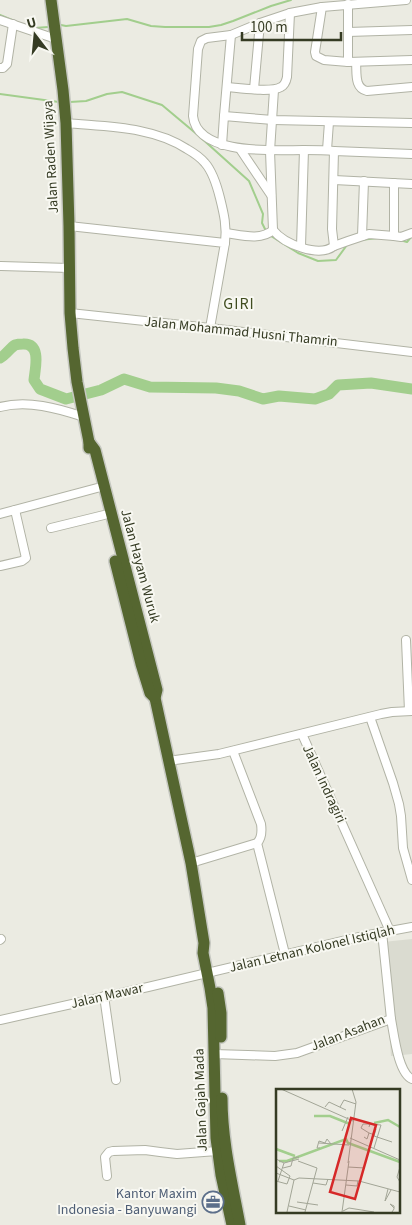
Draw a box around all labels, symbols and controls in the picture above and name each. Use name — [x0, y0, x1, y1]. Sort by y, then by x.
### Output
north arrow — [10, 10, 60, 60]
scale bar — [242, 10, 341, 42]
text: U — [24, 13, 39, 34]
text: 100 m — [250, 17, 288, 38]
street label: Jalan Raden Wijaya — [38, 100, 64, 214]
district label: GIRI — [223, 293, 255, 315]
street label: Jalan Mohammad Husni Thamrin — [143, 312, 339, 352]
street label: Jalan Hayam Wuruk — [115, 507, 165, 625]
street label: Jalan Indragiri — [297, 742, 351, 826]
street label: Jalan Letnan Kolonel Istiqlah — [227, 920, 397, 978]
street label: Jalan Mawar — [69, 978, 145, 1014]
street label: Jalan Asahan — [308, 1010, 388, 1056]
street label: Jalan Gajah Mada — [189, 1048, 213, 1152]
inset map — [276, 1089, 400, 1212]
place label: Kantor Maxim Indonesia - Banyuwangi — [57, 1184, 197, 1220]
office icon: Kantor Maxim Indonesia - Banyuwangi — [201, 1190, 225, 1214]

